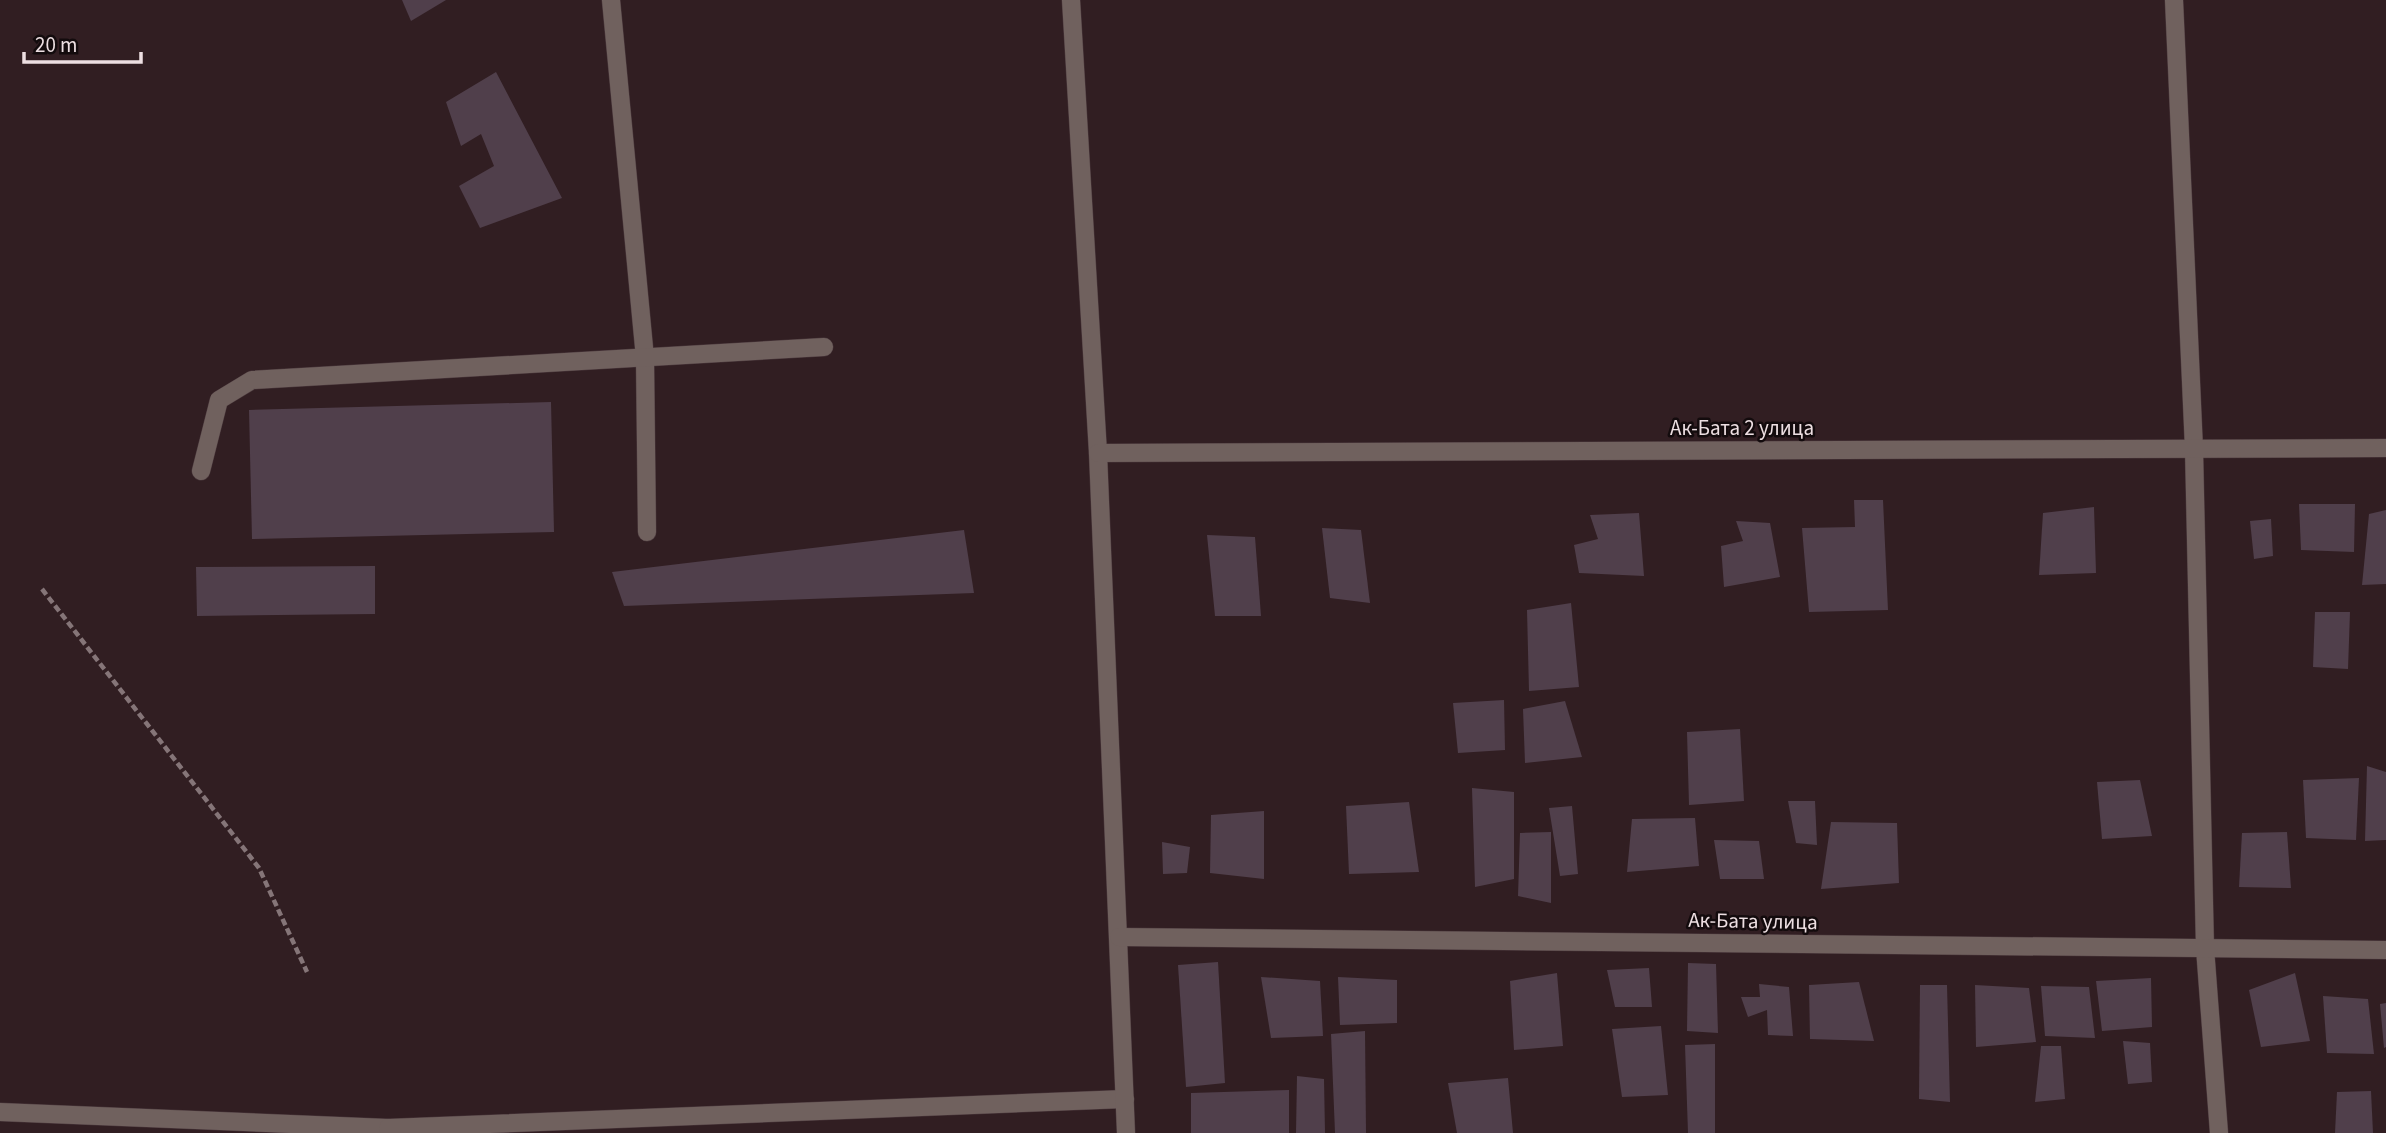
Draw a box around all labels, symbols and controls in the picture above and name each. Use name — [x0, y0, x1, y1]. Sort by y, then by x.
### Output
scale bar — [24, 21, 142, 65]
text: 20 m — [35, 30, 77, 60]
street label: Ак-Бата 2 улица — [1670, 413, 1814, 443]
street label: Ак-Бата улица — [1688, 905, 1818, 937]

